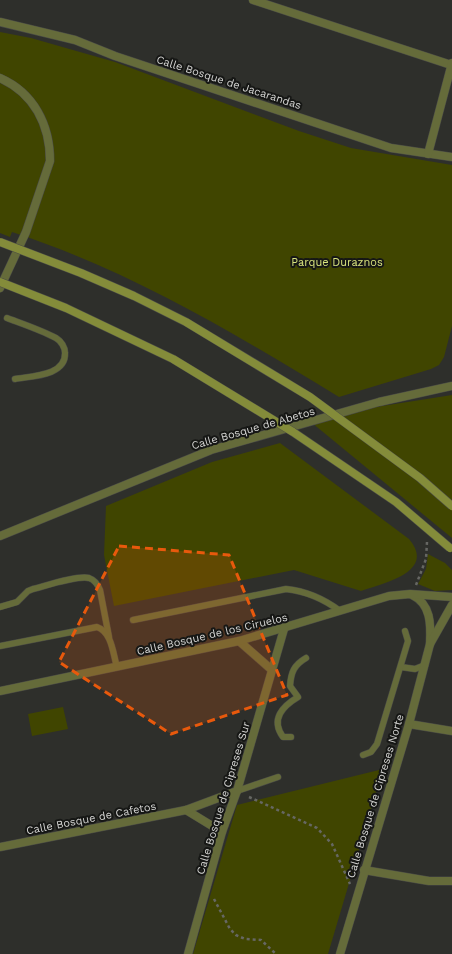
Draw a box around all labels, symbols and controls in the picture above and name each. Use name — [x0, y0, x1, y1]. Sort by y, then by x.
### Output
street label: Calle Bosque de Jacarandas — [155, 53, 303, 112]
park label: Parque Duraznos — [291, 256, 383, 269]
street label: Calle Bosque de Abetos — [190, 405, 317, 452]
street label: Calle Bosque de los Ciruelos — [135, 611, 289, 658]
street label: Calle Bosque de Cipreses Norte — [344, 713, 407, 880]
street label: Calle Bosque de Cipreses Sur — [194, 720, 253, 876]
street label: Calle Bosque de Cafetos — [25, 799, 157, 837]

